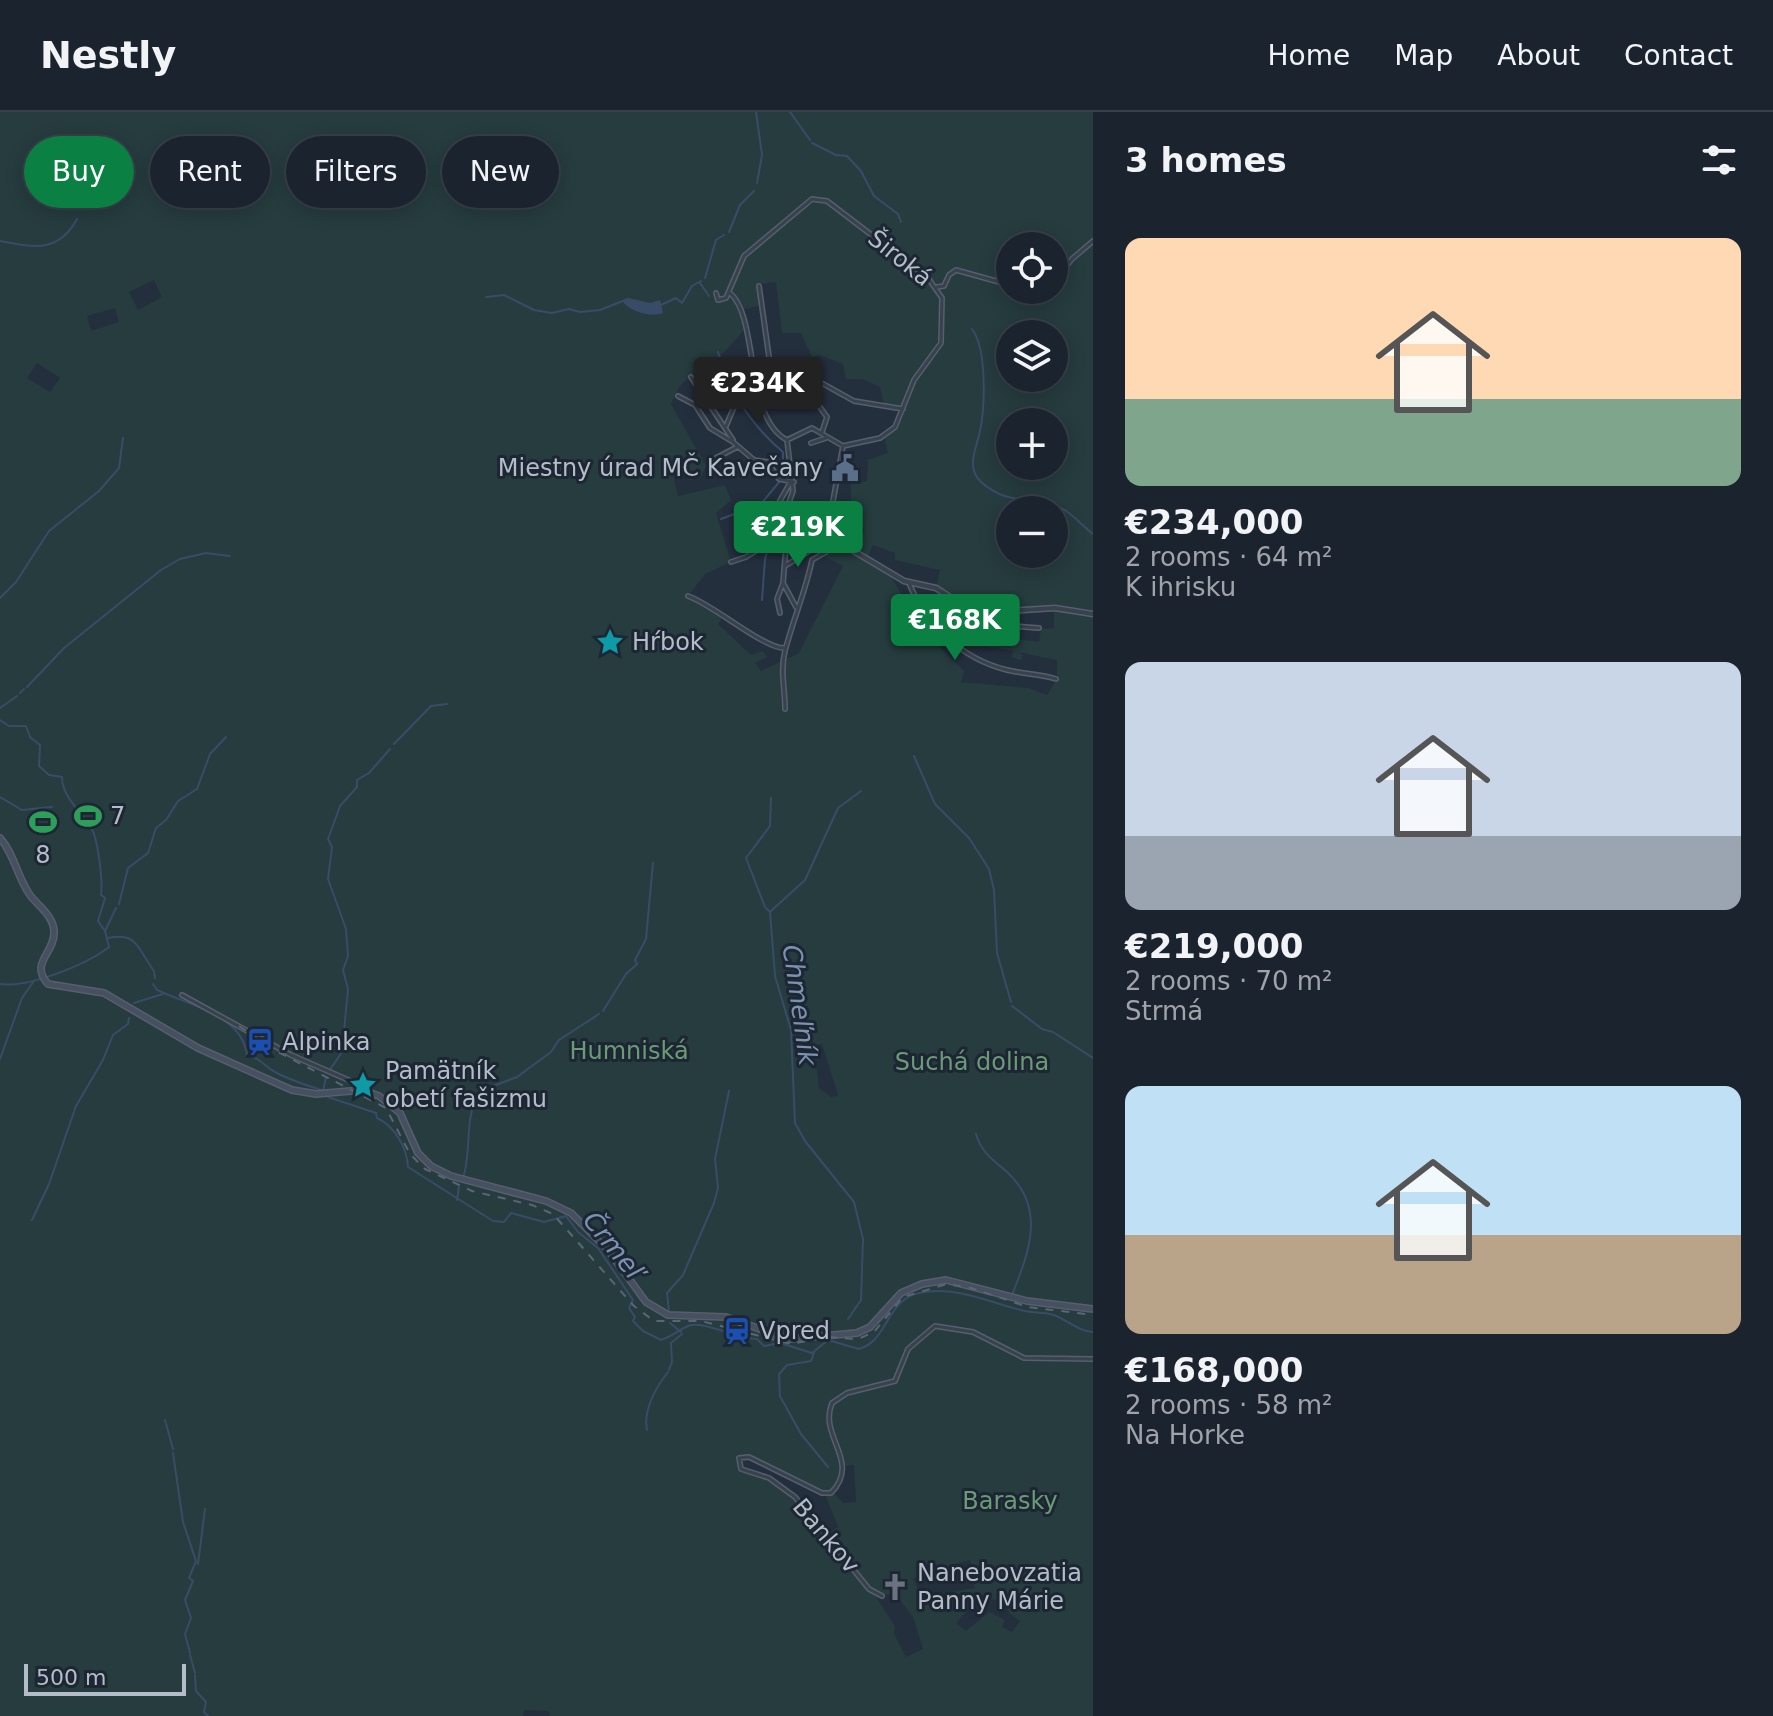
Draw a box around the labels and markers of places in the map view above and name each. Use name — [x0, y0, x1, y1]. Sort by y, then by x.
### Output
pin: €234K — [702, 357, 814, 425]
place label: Miestny úrad MČ Kavečany — [498, 452, 823, 482]
public building icon: Miestny úrad MČ Kavečany — [830, 453, 860, 483]
pin: €219K — [742, 501, 854, 569]
pin: €168K — [899, 594, 1011, 662]
place icon: Hŕbok — [595, 627, 625, 657]
place label: Hŕbok — [632, 628, 704, 656]
sports icon: 7 — [73, 801, 103, 831]
place label: 7 — [110, 802, 125, 830]
sports icon: 8 — [28, 807, 58, 837]
place label: 8 — [35, 841, 51, 869]
station icon: Alpinka — [245, 1027, 275, 1057]
place label: Alpinka — [282, 1028, 370, 1056]
place label: Pamätník obetí fašizmu — [385, 1057, 547, 1113]
place icon: Pamätník obetí fašizmu — [348, 1070, 378, 1100]
station icon: Vpred — [722, 1316, 752, 1346]
place label: Vpred — [759, 1317, 830, 1345]
place label: Nanebovzatia Panny Márie — [917, 1559, 1082, 1615]
church icon: Nanebovzatia Panny Márie — [880, 1572, 910, 1602]

